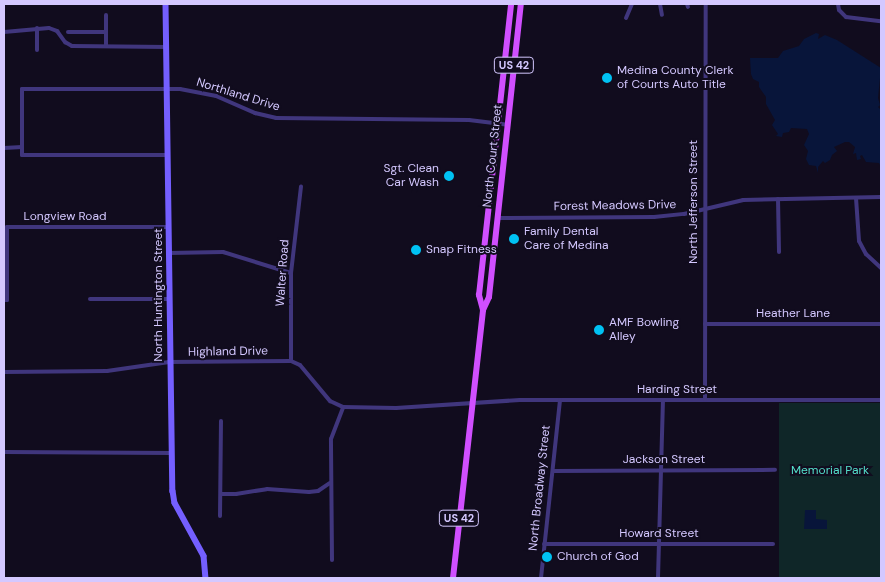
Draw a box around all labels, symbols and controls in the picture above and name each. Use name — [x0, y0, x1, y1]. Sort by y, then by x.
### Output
road number: US 42 — [493, 56, 535, 74]
place label: Medina County Clerk of Courts Auto Title — [617, 64, 734, 92]
marker: Medina County Clerk of Courts Auto Title — [601, 72, 613, 84]
street label: Northland Drive — [194, 75, 282, 115]
street label: North Court Street — [480, 104, 506, 208]
street label: North Jefferson Street — [687, 140, 701, 264]
place label: Sgt. Clean Car Wash — [384, 162, 439, 190]
marker: Sgt. Clean Car Wash — [443, 170, 455, 182]
street label: Forest Meadows Drive — [554, 198, 676, 214]
street label: Longview Road — [24, 210, 106, 224]
place label: Family Dental Care of Medina — [524, 225, 608, 253]
street label: North Huntington Street — [152, 228, 166, 362]
marker: Family Dental Care of Medina — [508, 233, 520, 245]
street label: Walter Road — [273, 239, 293, 307]
place label: Snap Fitness — [426, 243, 497, 257]
marker: Snap Fitness — [410, 244, 422, 256]
street label: Heather Lane — [756, 307, 830, 321]
place label: AMF Bowling Alley — [609, 316, 679, 344]
marker: AMF Bowling Alley — [593, 324, 605, 336]
street label: Highland Drive — [188, 344, 268, 360]
street label: Harding Street — [637, 383, 717, 397]
street label: North Broadway Street — [526, 424, 554, 552]
street label: Jackson Street — [623, 453, 705, 467]
park label: Memorial Park — [791, 464, 869, 478]
road number: US 42 — [438, 509, 480, 526]
street label: Howard Street — [619, 527, 699, 541]
place label: Church of God — [557, 550, 639, 564]
marker: Church of God — [541, 551, 553, 563]

